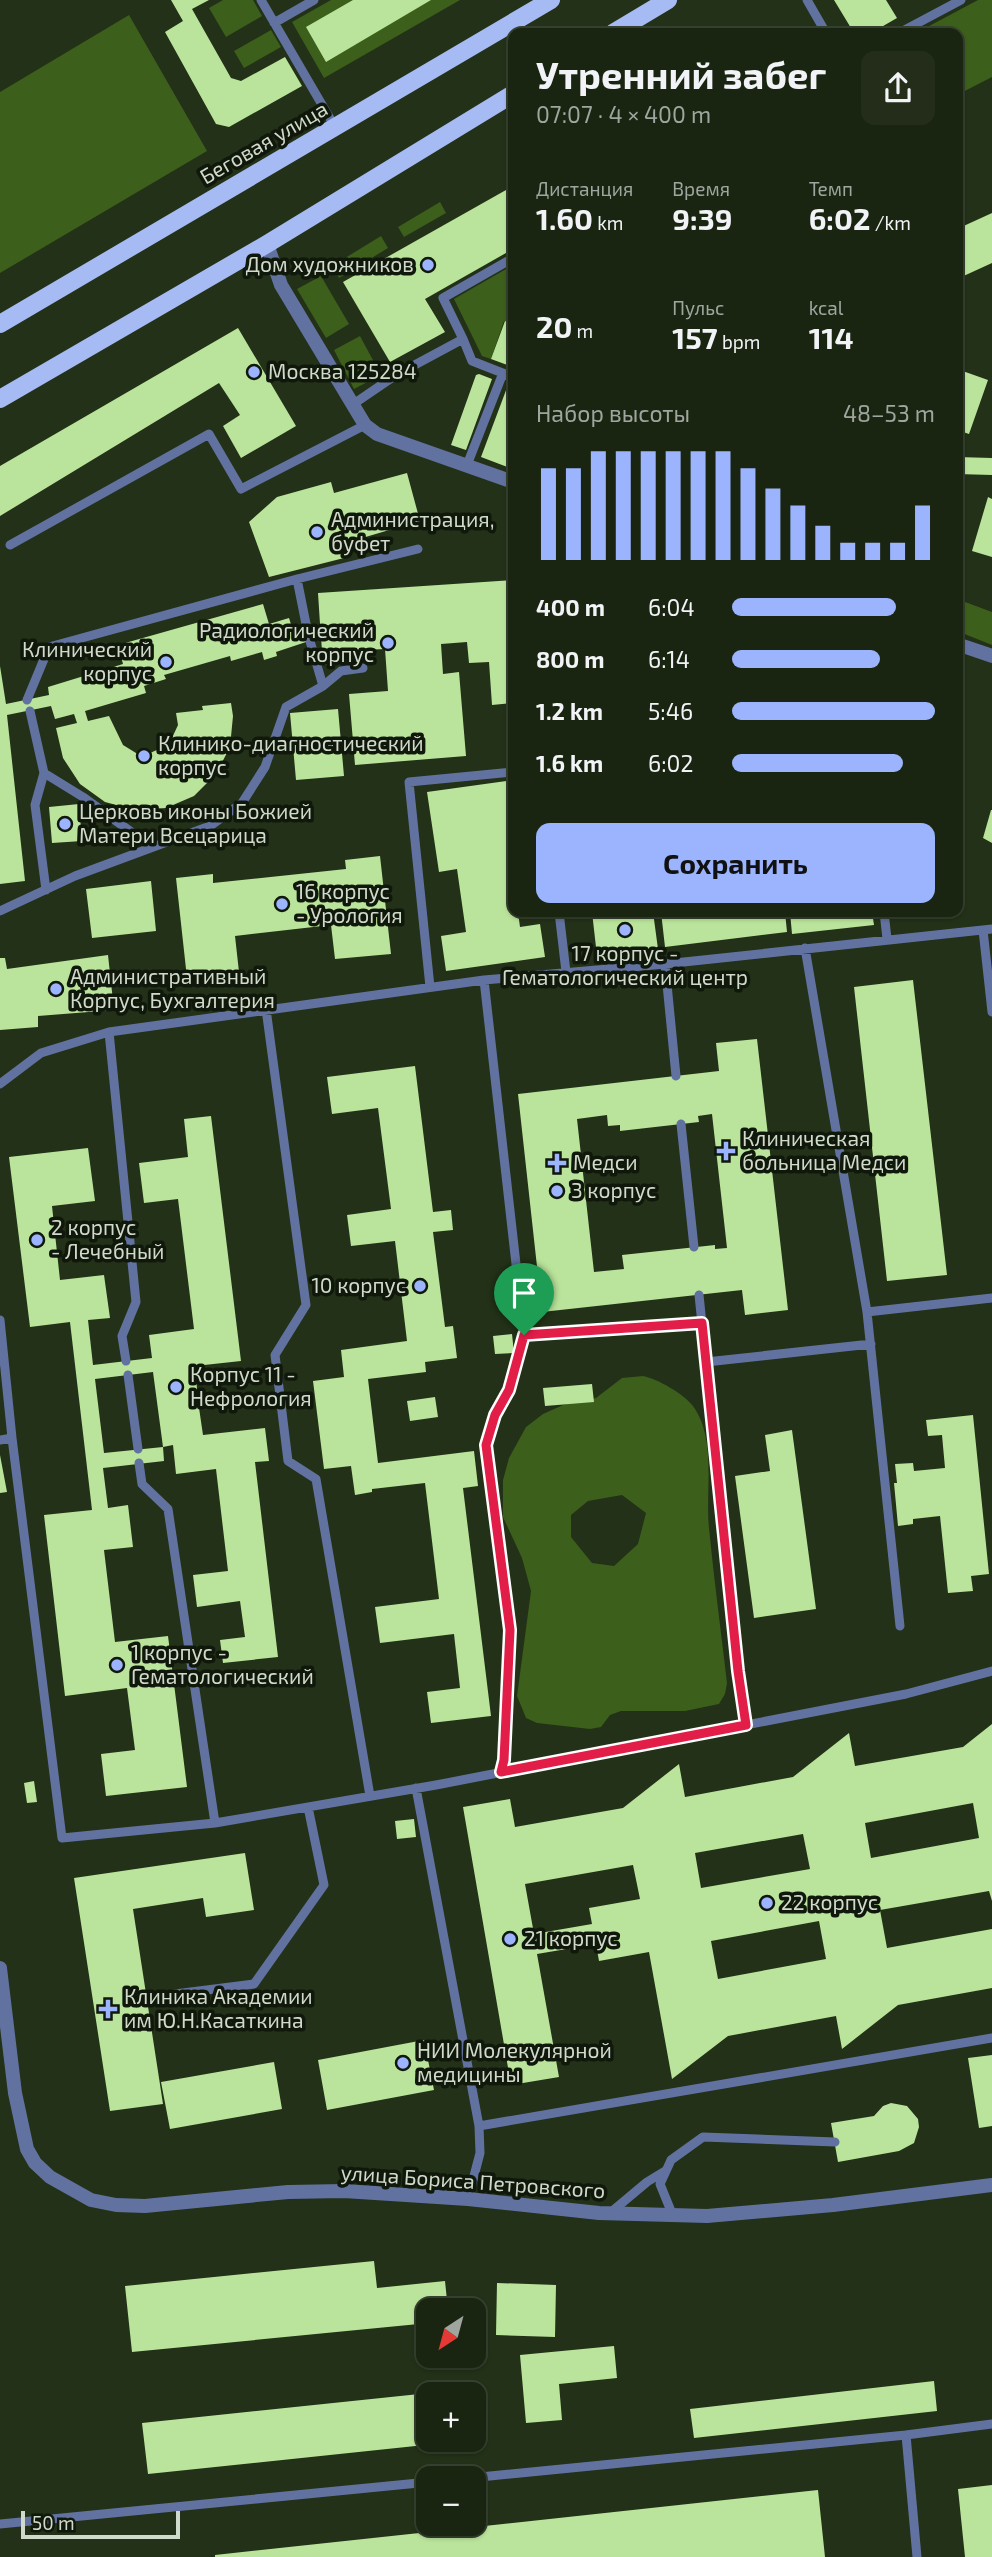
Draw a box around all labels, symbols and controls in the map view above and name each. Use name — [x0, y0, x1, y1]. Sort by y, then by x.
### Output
text: Утренний забег — [536, 51, 826, 97]
button: share — [861, 51, 935, 125]
street label: Беговая улица — [195, 95, 332, 189]
text: 07:07 · 4 × 400 m — [536, 100, 711, 128]
text: Дистанция — [536, 177, 633, 200]
text: Время — [672, 177, 730, 200]
text: Темп — [809, 177, 853, 200]
text: 1.60 — [536, 200, 593, 236]
text: 9:39 — [672, 200, 732, 236]
text: 6:02 — [809, 200, 870, 236]
text: km — [593, 211, 623, 234]
text: /km — [870, 211, 911, 234]
place label: Дом художников — [245, 251, 414, 277]
marker: Дом художников — [420, 257, 436, 273]
text: Пульс — [672, 296, 724, 319]
text: kcal — [809, 296, 843, 319]
text: 20 — [536, 308, 572, 344]
text: m — [572, 319, 593, 342]
text: 157 — [672, 319, 718, 355]
text: 114 — [809, 319, 854, 355]
text: bpm — [718, 330, 760, 353]
place label: Москва 125284 — [268, 358, 417, 383]
marker: Москва 125284 — [246, 364, 262, 380]
text: Набор высоты — [536, 399, 690, 427]
text: 48–53 m — [843, 399, 935, 427]
place label: Администрация, буфет — [331, 506, 494, 556]
marker: Администрация, буфет — [309, 524, 325, 540]
text: 400 m — [536, 593, 605, 621]
text: 6:04 — [648, 593, 695, 621]
place label: Радиологический корпус — [199, 617, 374, 667]
marker: Радиологический корпус — [380, 635, 396, 651]
place label: Клинический корпус — [22, 636, 152, 686]
text: 800 m — [536, 645, 605, 673]
text: 6:14 — [648, 645, 690, 673]
marker: Клинический корпус — [158, 654, 174, 670]
text: 1.2 km — [536, 697, 603, 725]
text: 5:46 — [648, 697, 693, 725]
place label: Клинико-диагностический корпус — [158, 730, 424, 780]
marker: Клинико-диагностический корпус — [136, 748, 152, 764]
text: 1.6 km — [536, 749, 603, 777]
text: 6:02 — [648, 749, 693, 777]
place label: Церковь иконы Божией Матери Всецарица — [79, 798, 312, 847]
marker: Церковь иконы Божией Матери Всецарица — [57, 816, 73, 832]
button: Сохранить — [536, 823, 935, 903]
place label: 16 корпус - Урология — [296, 878, 403, 927]
marker: 16 корпус - Урология — [274, 896, 290, 912]
marker: 17 корпус - Гематологический центр — [617, 922, 633, 938]
place label: 17 корпус - Гематологический центр — [502, 940, 748, 989]
place label: Административный Корпус, Бухгалтерия — [70, 963, 275, 1013]
marker: Административный Корпус, Бухгалтерия — [48, 981, 64, 997]
place label: Клиническая больница Медси — [742, 1125, 906, 1174]
marker: Клиническая больница Медси — [716, 1141, 736, 1161]
place label: Медси — [573, 1149, 638, 1174]
marker: Медси — [547, 1153, 567, 1173]
place label: 3 корпус — [571, 1177, 656, 1203]
marker: 3 корпус — [549, 1183, 565, 1199]
place label: 2 корпус - Лечебный — [51, 1214, 164, 1263]
marker: 2 корпус - Лечебный — [29, 1232, 45, 1248]
pin — [494, 1263, 554, 1335]
place label: 10 корпус — [311, 1272, 406, 1298]
icon: arrive — [505, 1274, 543, 1312]
marker: 10 корпус — [412, 1278, 428, 1294]
place label: Корпус 11 - Нефрология — [190, 1361, 312, 1410]
marker: Корпус 11 - Нефрология — [168, 1379, 184, 1395]
place label: 1 корпус - Гематологический — [131, 1639, 314, 1688]
marker: 1 корпус - Гематологический — [109, 1657, 125, 1673]
place label: 22 корпус — [781, 1889, 878, 1915]
marker: 22 корпус — [759, 1895, 775, 1911]
place label: 21 корпус — [524, 1925, 618, 1951]
marker: 21 корпус — [502, 1931, 518, 1947]
place label: Клиника Академии им Ю.Н.Касаткина — [124, 1983, 313, 2032]
marker: Клиника Академии им Ю.Н.Касаткина — [98, 1999, 118, 2019]
place label: НИИ Молекулярной медицины — [417, 2037, 612, 2086]
marker: НИИ Молекулярной медицины — [395, 2055, 411, 2071]
street label: улица Бориса Петровского — [340, 2159, 606, 2203]
north arrow — [416, 2298, 486, 2368]
map controls — [416, 2298, 486, 2536]
button: + — [416, 2382, 486, 2452]
button: − — [416, 2466, 486, 2536]
scale bar — [21, 2508, 180, 2540]
text: 50 m — [32, 2511, 75, 2534]

